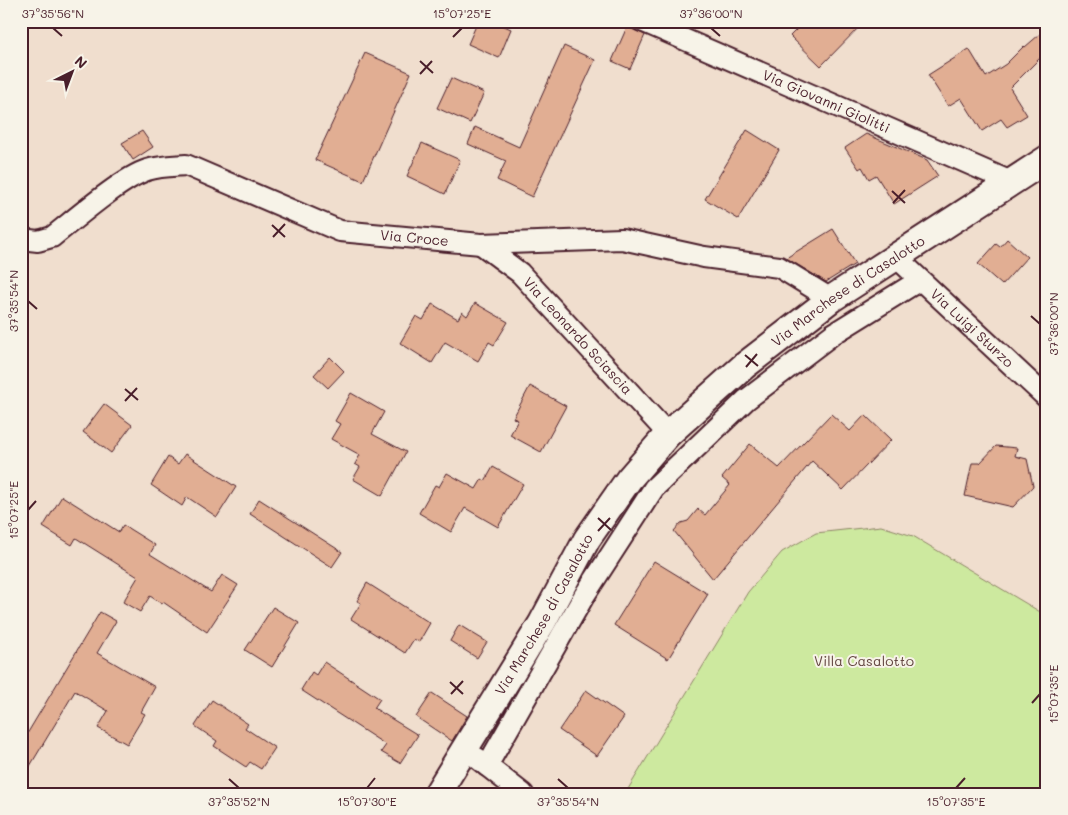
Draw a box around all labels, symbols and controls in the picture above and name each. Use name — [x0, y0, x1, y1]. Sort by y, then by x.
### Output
text: 37°35'56"N — [22, 5, 84, 21]
text: 15°07'25"E — [433, 5, 491, 21]
text: 37°36'00"N — [679, 5, 743, 21]
north arrow — [48, 48, 98, 98]
text: N — [71, 51, 91, 73]
street label: Via Giovanni Giolitti — [760, 65, 893, 137]
street label: Via Croce — [379, 225, 450, 250]
street label: Via Marchese di Casalotto — [767, 231, 928, 351]
text: 37°35'54"N — [5, 270, 21, 332]
street label: Via Leonardo Sciascia — [519, 273, 637, 398]
street label: Via Luigi Sturzo — [927, 284, 1018, 371]
text: 37°36'00"N — [1045, 292, 1061, 356]
text: 15°07'25"E — [5, 481, 21, 539]
street label: Via Marchese di Casalotto — [490, 530, 597, 698]
park label: Villa Casalotto — [814, 651, 914, 670]
text: 15°07'35"E — [1045, 664, 1061, 723]
text: 37°35'52"N — [208, 793, 270, 809]
text: 15°07'30"E — [337, 793, 397, 809]
text: 37°35'54"N — [537, 793, 599, 809]
text: 15°07'35"E — [927, 793, 986, 809]

